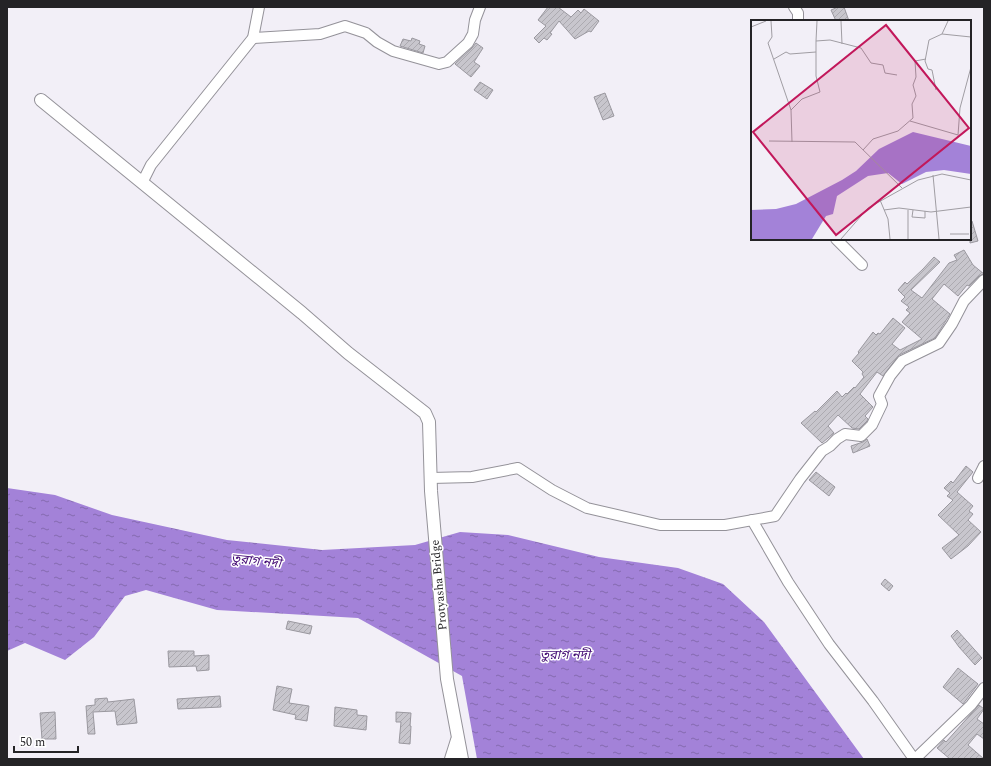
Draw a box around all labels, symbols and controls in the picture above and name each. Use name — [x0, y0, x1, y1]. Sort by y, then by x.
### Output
inset map — [751, 20, 971, 240]
street label: Protyasha Bridge — [426, 539, 452, 631]
water label: তুরাগ নদী — [230, 548, 285, 574]
water label: তুরাগ নদী — [540, 645, 593, 665]
scale bar — [14, 728, 78, 754]
text: 50 m — [20, 733, 45, 752]

